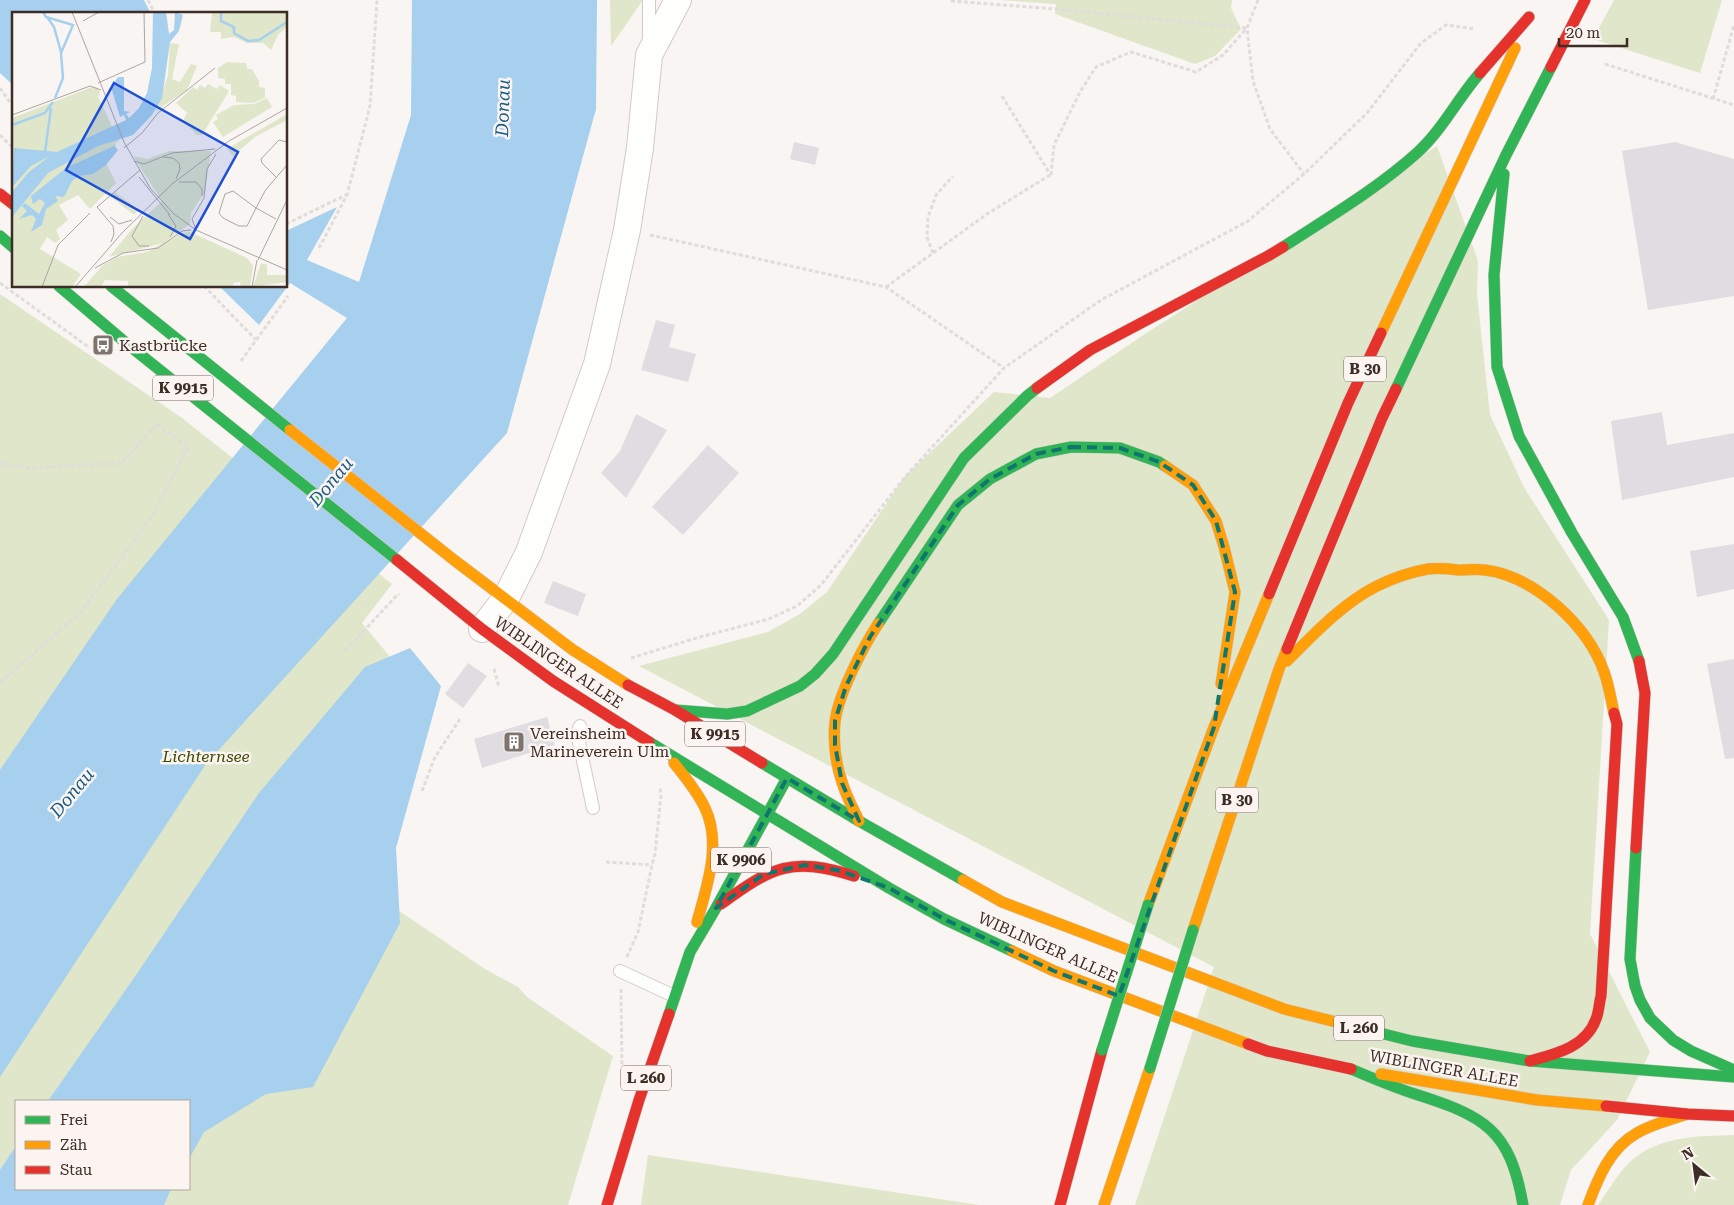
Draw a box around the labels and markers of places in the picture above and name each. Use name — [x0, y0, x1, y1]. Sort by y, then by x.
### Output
bus stop icon: Kastbrücke — [91, 333, 115, 357]
place label: Kastbrücke — [119, 336, 207, 355]
place label: Vereinsheim Marineverein Ulm — [530, 724, 670, 761]
building icon: Vereinsheim Marineverein Ulm — [502, 730, 526, 754]

